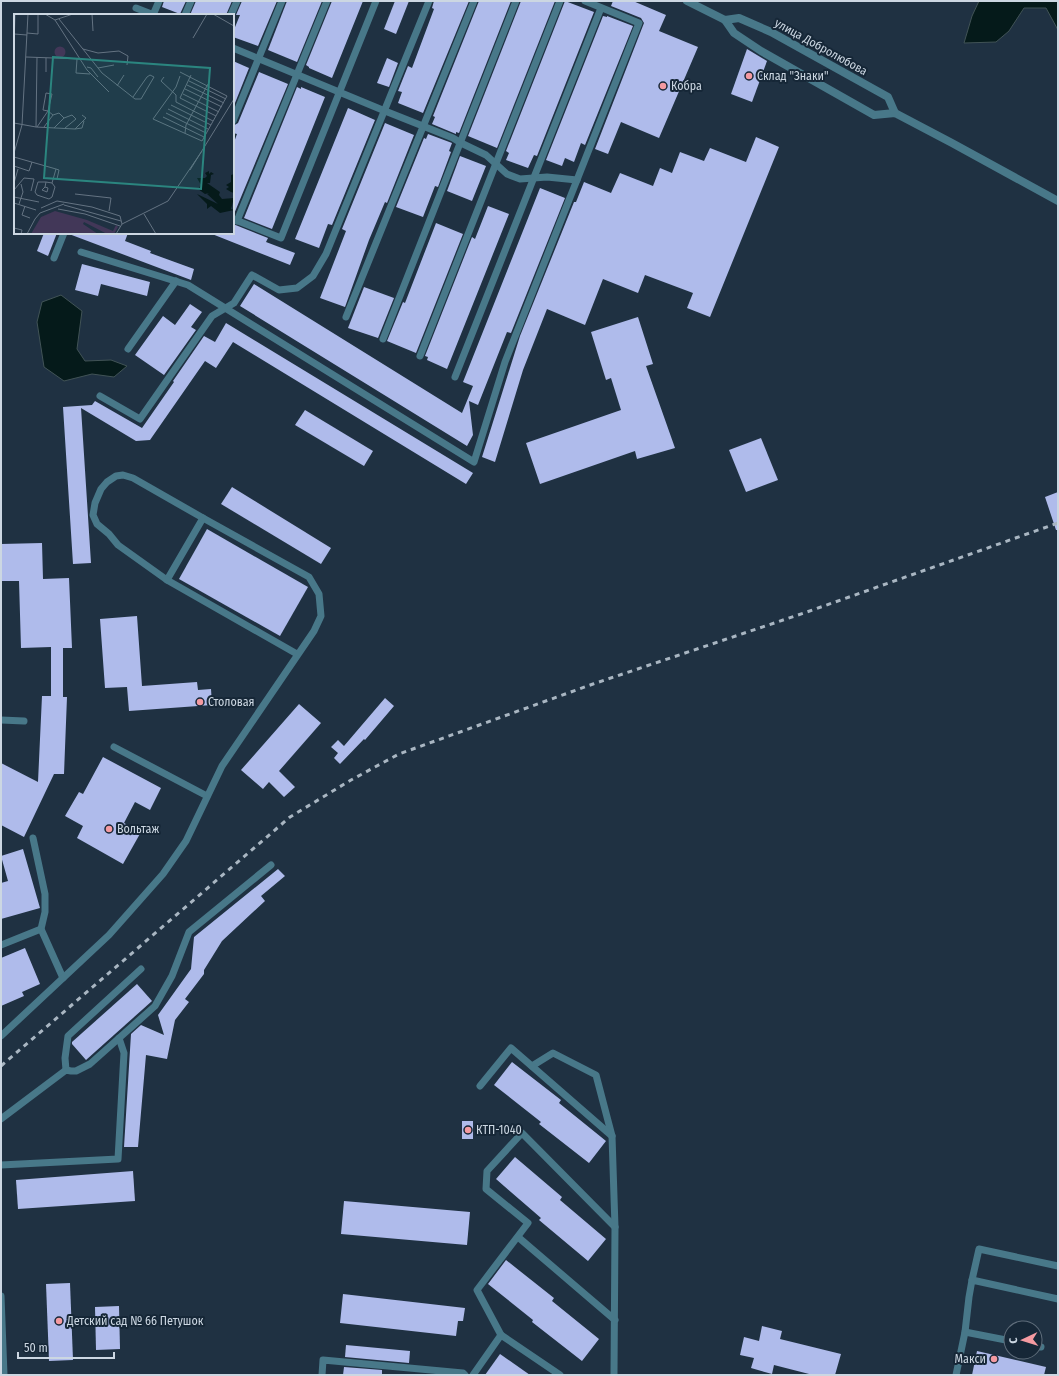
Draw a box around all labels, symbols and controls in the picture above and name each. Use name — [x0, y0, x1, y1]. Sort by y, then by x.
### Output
inset map — [14, 14, 234, 234]
street label: улица Добролюбова — [772, 16, 870, 78]
place label: Склад "Знаки" — [757, 69, 829, 83]
marker: Склад "Знаки" — [744, 71, 754, 81]
place label: Кобра — [671, 79, 702, 93]
marker: Кобра — [658, 81, 668, 91]
place label: Столовая — [208, 695, 254, 709]
marker: Столовая — [195, 697, 205, 707]
place label: Вольтаж — [117, 822, 159, 836]
marker: Вольтаж — [104, 824, 114, 834]
place label: КТП-1040 — [476, 1123, 522, 1137]
marker: КТП-1040 — [463, 1125, 473, 1135]
place label: Детский сад № 66 Петушок — [66, 1314, 204, 1328]
marker: Детский сад № 66 Петушок — [54, 1316, 64, 1326]
north arrow — [1003, 1320, 1043, 1360]
scale bar — [18, 1334, 114, 1360]
text: С — [1007, 1337, 1020, 1344]
text: 50 m — [24, 1341, 48, 1355]
place label: Макси — [954, 1352, 986, 1366]
marker: Макси — [989, 1354, 999, 1364]

